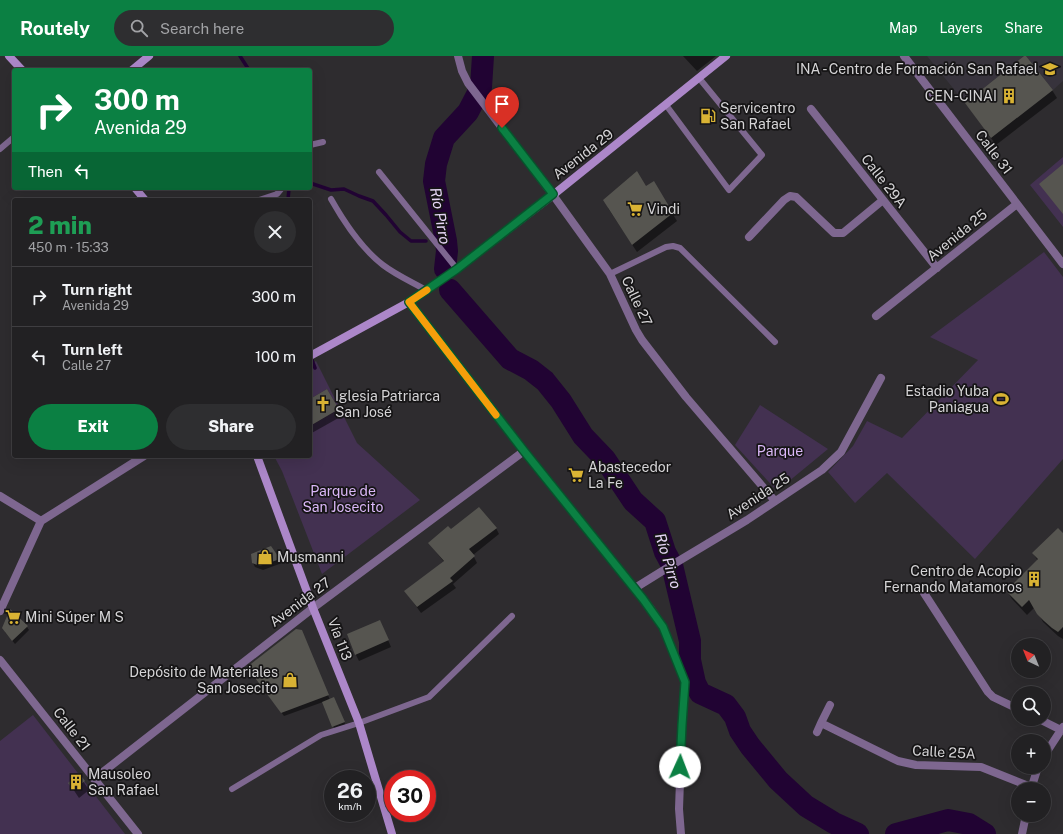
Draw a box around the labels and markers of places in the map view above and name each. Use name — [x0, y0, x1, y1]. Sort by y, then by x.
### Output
school or university icon: INA - Centro de Formación San Rafael — [1041, 60, 1059, 78]
place label: INA - Centro de Formación San Rafael — [796, 61, 1038, 77]
pin — [485, 87, 519, 128]
building icon: CEN-CINAI — [1000, 87, 1018, 105]
place label: CEN-CINAI — [925, 88, 997, 104]
place label: Servicentro San Rafael — [720, 100, 796, 132]
fuel station icon: Servicentro San Rafael — [699, 107, 717, 125]
supermarket icon: Vindi — [626, 200, 644, 218]
place label: Vindi — [647, 201, 680, 217]
place label: Estadio Yuba Paniagua — [905, 383, 989, 415]
place label: Iglesia Patriarca San José — [335, 388, 440, 420]
sports icon: Estadio Yuba Paniagua — [992, 390, 1010, 408]
church icon: Iglesia Patriarca San José — [314, 395, 332, 413]
place label: Abastecedor La Fe — [588, 459, 671, 491]
supermarket icon: Abastecedor La Fe — [567, 466, 585, 484]
shop icon: Musmanni — [256, 548, 274, 566]
place label: Musmanni — [277, 549, 344, 565]
place label: Centro de Acopio Fernando Matamoros — [884, 563, 1022, 595]
building icon: Centro de Acopio Fernando Matamoros — [1025, 570, 1043, 588]
supermarket icon: Mini Súper M S — [4, 608, 22, 626]
place label: Mini Súper M S — [25, 609, 124, 625]
place label: Depósito de Materiales San Josecito — [129, 664, 278, 696]
shop icon: Depósito de Materiales San Josecito — [281, 671, 299, 689]
place label: Mausoleo San Rafael — [88, 766, 159, 798]
building icon: Mausoleo San Rafael — [67, 773, 85, 791]

